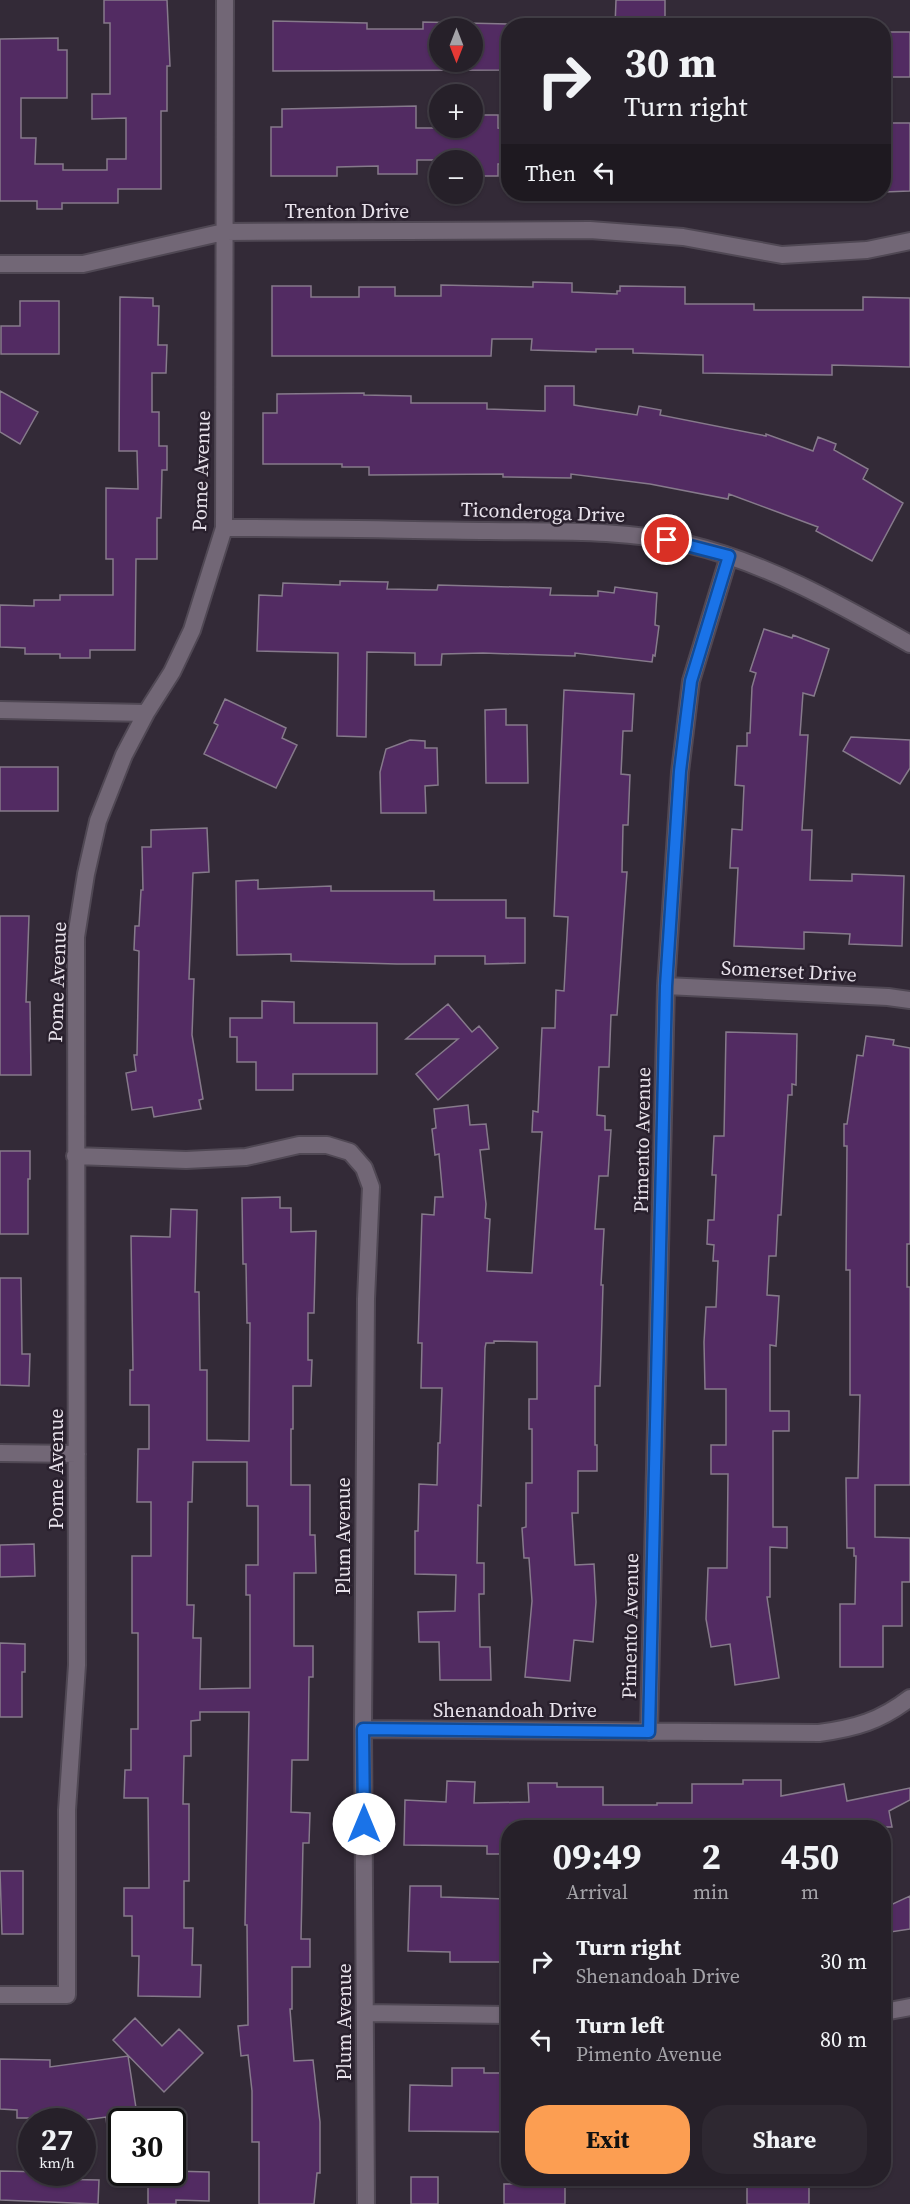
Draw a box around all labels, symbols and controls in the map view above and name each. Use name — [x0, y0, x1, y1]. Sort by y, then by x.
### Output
north arrow — [429, 18, 483, 72]
map controls — [429, 18, 483, 204]
text: 30 m — [624, 33, 717, 91]
icon: right — [525, 42, 603, 120]
button: + — [429, 84, 483, 138]
text: Turn right — [624, 88, 748, 125]
button: − — [429, 150, 483, 204]
icon: left — [588, 156, 621, 189]
text: Then — [525, 158, 576, 188]
street label: Trenton Drive — [285, 197, 409, 225]
street label: Pome Avenue — [185, 410, 217, 532]
street label: Ticonderoga Drive — [460, 495, 626, 529]
pin — [641, 514, 692, 565]
icon: arrive — [650, 523, 683, 556]
street label: Pome Avenue — [41, 921, 73, 1043]
street label: Somerset Drive — [720, 953, 858, 989]
street label: Pimento Avenue — [627, 1067, 657, 1213]
street label: Pome Avenue — [42, 1409, 70, 1529]
street label: Plum Avenue — [329, 1477, 357, 1595]
street label: Pimento Avenue — [615, 1553, 645, 1699]
street label: Shenandoah Drive — [433, 1696, 597, 1724]
position arrow — [332, 1792, 396, 1856]
text: 09:49 — [553, 1832, 641, 1881]
text: 2 — [701, 1832, 721, 1881]
text: 450 — [781, 1832, 839, 1881]
text: Arrival — [566, 1878, 628, 1906]
text: min — [693, 1878, 729, 1906]
text: m — [801, 1878, 819, 1906]
text: Turn right — [576, 1932, 681, 1962]
icon: right — [525, 1945, 558, 1978]
text: 30 m — [820, 1946, 867, 1976]
text: Shenandoah Drive — [576, 1962, 740, 1990]
street label: Plum Avenue — [330, 1963, 358, 2081]
text: Turn left — [576, 2010, 664, 2040]
icon: left — [525, 2023, 558, 2056]
text: 80 m — [820, 2024, 867, 2054]
text: Pimento Avenue — [576, 2040, 722, 2068]
button: Exit — [525, 2105, 690, 2174]
button: Share — [702, 2105, 867, 2174]
speed limit sign: 30 — [108, 2108, 186, 2186]
text: 27 — [41, 2119, 73, 2160]
text: km/h — [39, 2152, 75, 2173]

